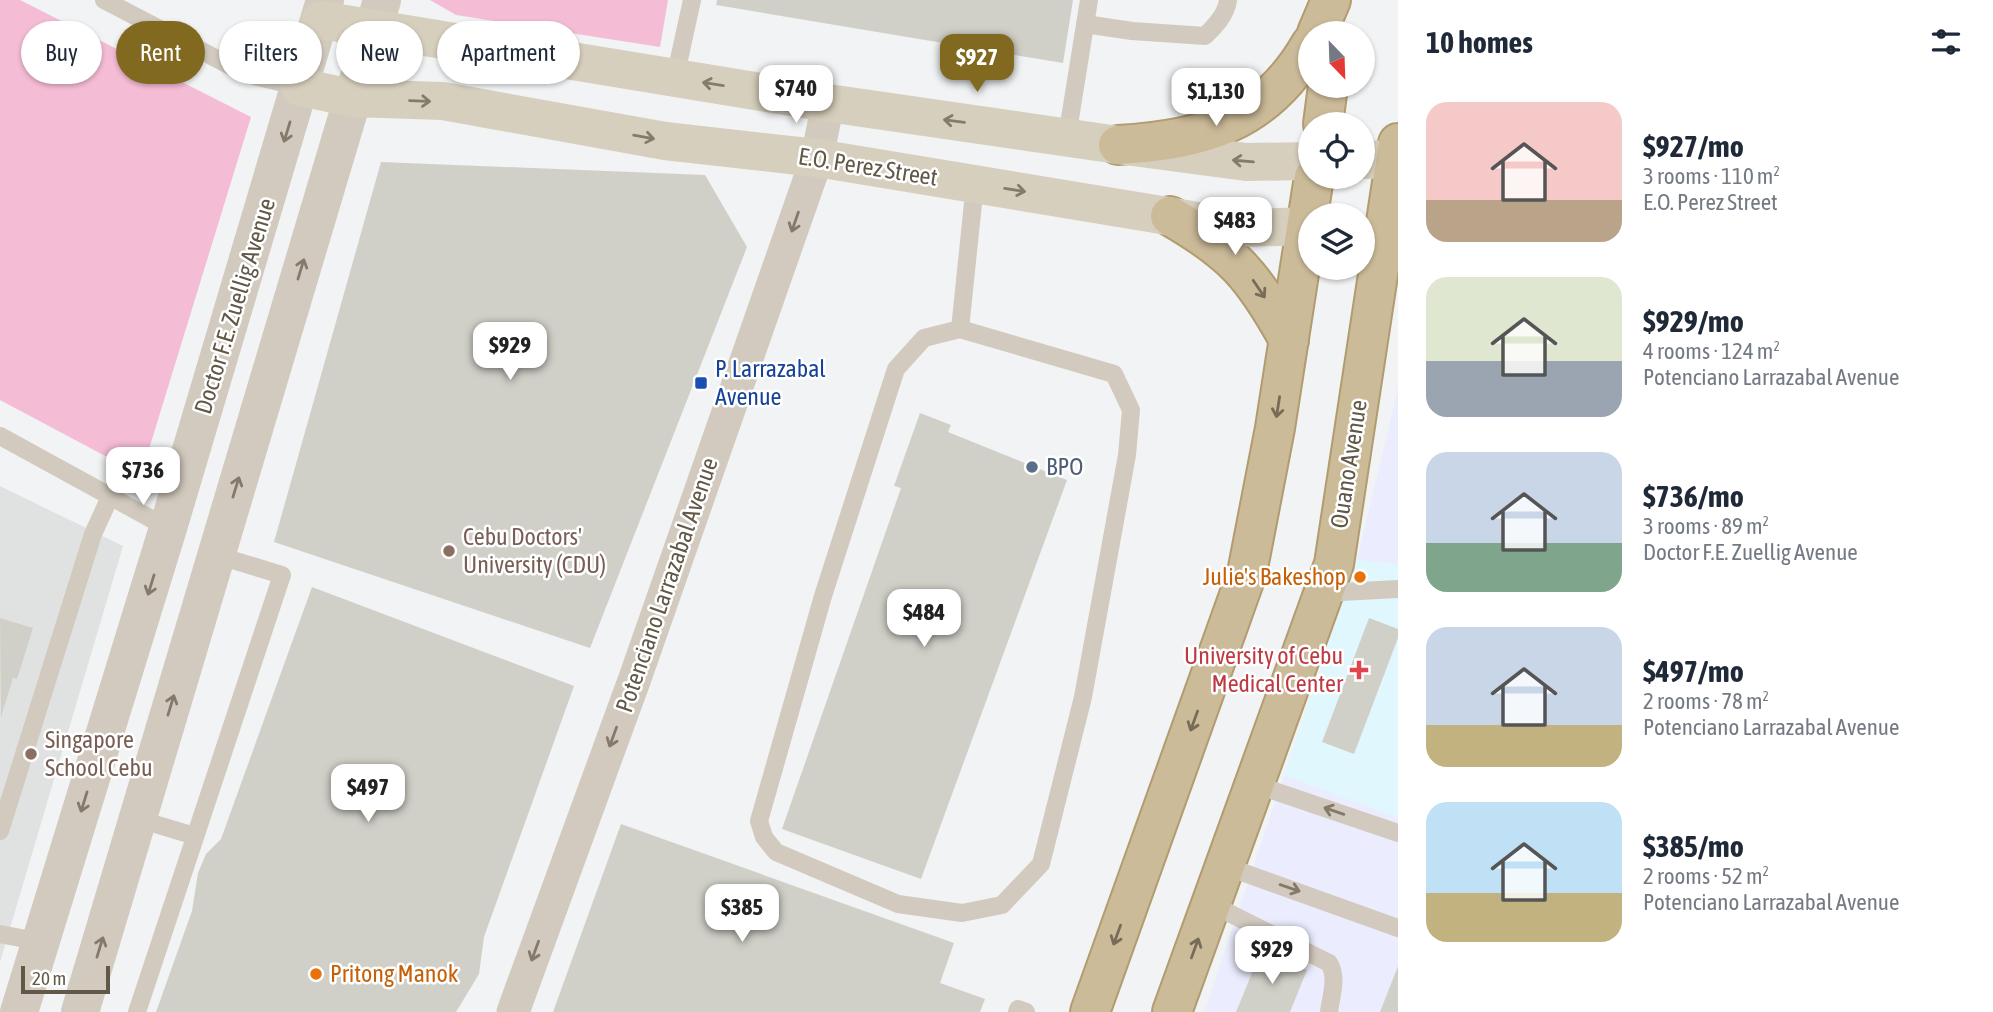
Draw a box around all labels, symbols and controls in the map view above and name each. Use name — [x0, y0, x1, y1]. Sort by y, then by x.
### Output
chip: Buy — [21, 21, 102, 84]
chip: Rent — [116, 21, 205, 84]
chip: Filters — [219, 21, 322, 84]
chip: New — [336, 21, 423, 84]
chip: Apartment — [437, 21, 580, 84]
north arrow — [1298, 21, 1376, 98]
map controls — [1298, 21, 1375, 280]
icon: filters — [1927, 23, 1965, 61]
text: 10 homes — [1426, 25, 1533, 59]
pin: $927 — [936, 34, 1018, 94]
text: $927 — [956, 44, 998, 70]
pin: $740 — [755, 66, 837, 125]
pin: $1,130 — [1159, 68, 1273, 128]
text: $740 — [775, 75, 817, 101]
one-way arrow — [702, 77, 724, 90]
text: $1,130 — [1188, 78, 1245, 104]
one-way arrow — [408, 94, 431, 107]
button: locate — [1298, 112, 1375, 189]
one-way arrow — [943, 114, 965, 127]
one-way arrow — [279, 121, 292, 143]
text: $927/mo — [1643, 129, 1744, 163]
icon: home — [1482, 130, 1566, 214]
one-way arrow — [632, 131, 655, 144]
street label: E.O. Perez Street — [797, 142, 940, 191]
one-way arrow — [1232, 154, 1254, 167]
text: 3 rooms · 110 m² — [1643, 163, 1780, 189]
one-way arrow — [1003, 184, 1026, 197]
text: E.O. Perez Street — [1643, 189, 1778, 215]
street label: Doctor F.E. Zuellig Avenue — [189, 195, 280, 417]
pin: $483 — [1194, 198, 1276, 257]
button: layers — [1298, 203, 1375, 280]
text: $483 — [1214, 207, 1256, 233]
one-way arrow — [788, 210, 800, 232]
one-way arrow — [295, 258, 308, 280]
one-way arrow — [1252, 279, 1266, 299]
text: $929/mo — [1643, 304, 1744, 338]
icon: home — [1482, 305, 1566, 389]
pin: $929 — [469, 322, 551, 382]
text: $929 — [489, 332, 531, 358]
text: 4 rooms · 124 m² — [1643, 338, 1780, 364]
place label: P. Larrazabal Avenue — [715, 355, 826, 410]
text: Potenciano Larrazabal Avenue — [1643, 364, 1899, 390]
marker: P. Larrazabal Avenue — [693, 375, 709, 391]
one-way arrow — [1271, 395, 1284, 418]
street label: Ouano Avenue — [1325, 398, 1372, 530]
pin: $736 — [102, 448, 184, 507]
place label: BPO — [1046, 453, 1083, 480]
street label: Potenciano Larrazabal Avenue — [610, 454, 723, 716]
text: $736 — [122, 457, 164, 483]
marker: BPO — [1024, 459, 1040, 475]
one-way arrow — [231, 476, 244, 498]
text: $736/mo — [1643, 479, 1744, 513]
icon: home — [1482, 480, 1566, 564]
text: 3 rooms · 89 m² — [1643, 513, 1769, 539]
place label: Cebu Doctors' University (CDU) — [463, 523, 606, 578]
text: Doctor F.E. Zuellig Avenue — [1643, 539, 1858, 565]
marker: Cebu Doctors' University (CDU) — [441, 543, 457, 559]
place label: Julie's Bakeshop — [1203, 563, 1346, 590]
marker: Julie's Bakeshop — [1352, 569, 1368, 585]
one-way arrow — [144, 573, 156, 595]
pin: $484 — [883, 590, 965, 649]
text: $484 — [903, 599, 945, 625]
place label: University of Cebu Medical Center — [1184, 642, 1344, 697]
text: $497/mo — [1643, 654, 1744, 688]
icon: home — [1482, 655, 1566, 739]
marker: University of Cebu Medical Center — [1349, 660, 1369, 680]
text: 2 rooms · 78 m² — [1643, 688, 1769, 714]
one-way arrow — [166, 694, 179, 716]
one-way arrow — [1187, 709, 1199, 731]
text: Potenciano Larrazabal Avenue — [1643, 714, 1899, 740]
one-way arrow — [606, 725, 618, 747]
place label: Singapore School Cebu — [45, 726, 152, 781]
marker: Singapore School Cebu — [23, 746, 39, 762]
pin: $497 — [327, 764, 409, 824]
text: $497 — [347, 774, 389, 800]
one-way arrow — [77, 791, 90, 813]
one-way arrow — [1323, 803, 1345, 816]
text: $385/mo — [1643, 829, 1744, 863]
icon: home — [1482, 830, 1566, 914]
text: 2 rooms · 52 m² — [1643, 863, 1769, 889]
one-way arrow — [1278, 883, 1300, 896]
pin: $385 — [701, 884, 783, 944]
text: Potenciano Larrazabal Avenue — [1643, 889, 1899, 915]
text: $385 — [721, 894, 763, 920]
one-way arrow — [1110, 923, 1122, 945]
pin: $929 — [1231, 926, 1313, 986]
one-way arrow — [94, 936, 107, 958]
text: $929 — [1251, 936, 1293, 962]
one-way arrow — [1190, 937, 1203, 959]
one-way arrow — [528, 939, 541, 961]
place label: Pritong Manok — [330, 960, 459, 987]
scale bar — [21, 963, 110, 995]
marker: Pritong Manok — [308, 966, 324, 982]
text: 20 m — [32, 967, 66, 989]

